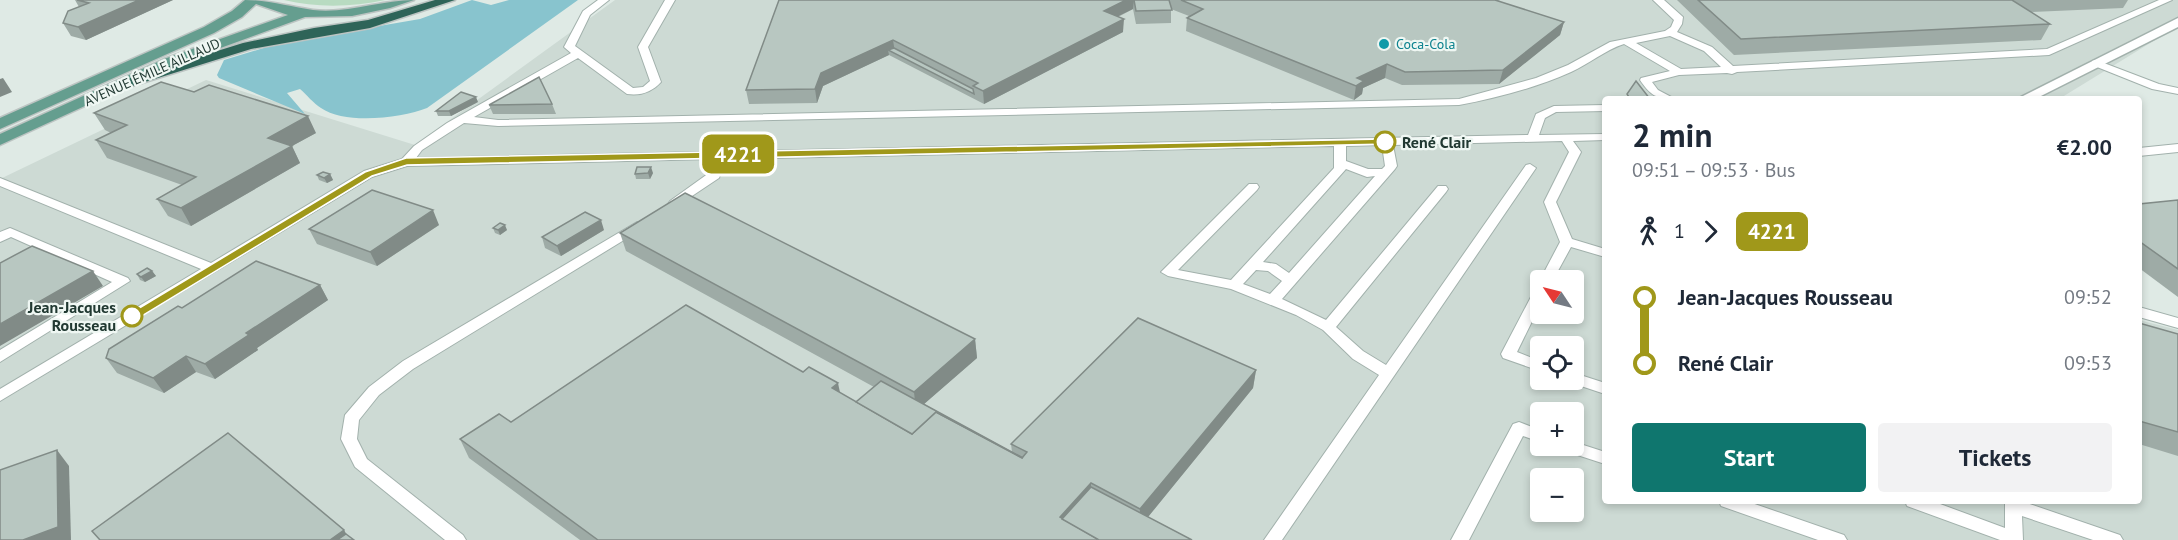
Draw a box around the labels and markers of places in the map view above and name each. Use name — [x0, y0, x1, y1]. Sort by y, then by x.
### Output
place label: Coca-Cola — [1396, 35, 1455, 53]
marker: Coca-Cola — [1377, 37, 1391, 51]
marker: René Clair — [1374, 131, 1396, 153]
place label: René Clair — [1402, 132, 1472, 152]
place label: Jean-Jacques Rousseau — [27, 297, 116, 335]
marker: Jean-Jacques Rousseau — [121, 305, 143, 327]

